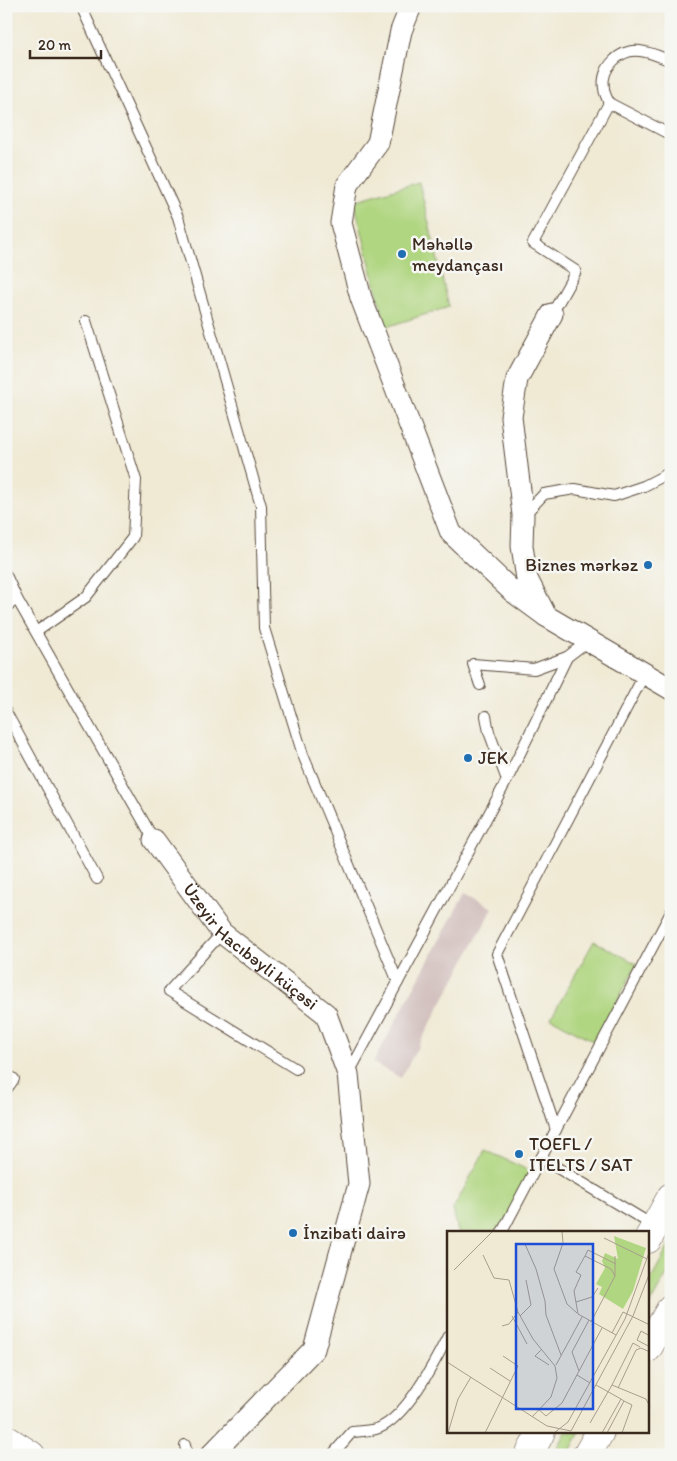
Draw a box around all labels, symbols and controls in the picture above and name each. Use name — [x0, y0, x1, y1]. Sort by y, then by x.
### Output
scale bar — [30, 28, 101, 60]
text: 20 m — [38, 36, 72, 54]
place label: Məhəllə meydançası — [412, 233, 503, 276]
marker: Məhəllə meydançası — [396, 248, 408, 260]
place label: Biznes mərkəz — [525, 554, 639, 576]
marker: Biznes mərkəz — [642, 559, 654, 571]
place label: JEK — [478, 747, 508, 769]
marker: JEK — [462, 752, 474, 764]
street label: Üzeyir Hacıbəyli küçəsi — [178, 879, 322, 1015]
place label: TOEFL / ITELTS / SAT — [529, 1133, 633, 1176]
marker: TOEFL / ITELTS / SAT — [513, 1148, 525, 1160]
place label: İnzibati dairə — [303, 1222, 406, 1244]
marker: İnzibati dairə — [287, 1227, 299, 1239]
inset map — [447, 1231, 650, 1434]

